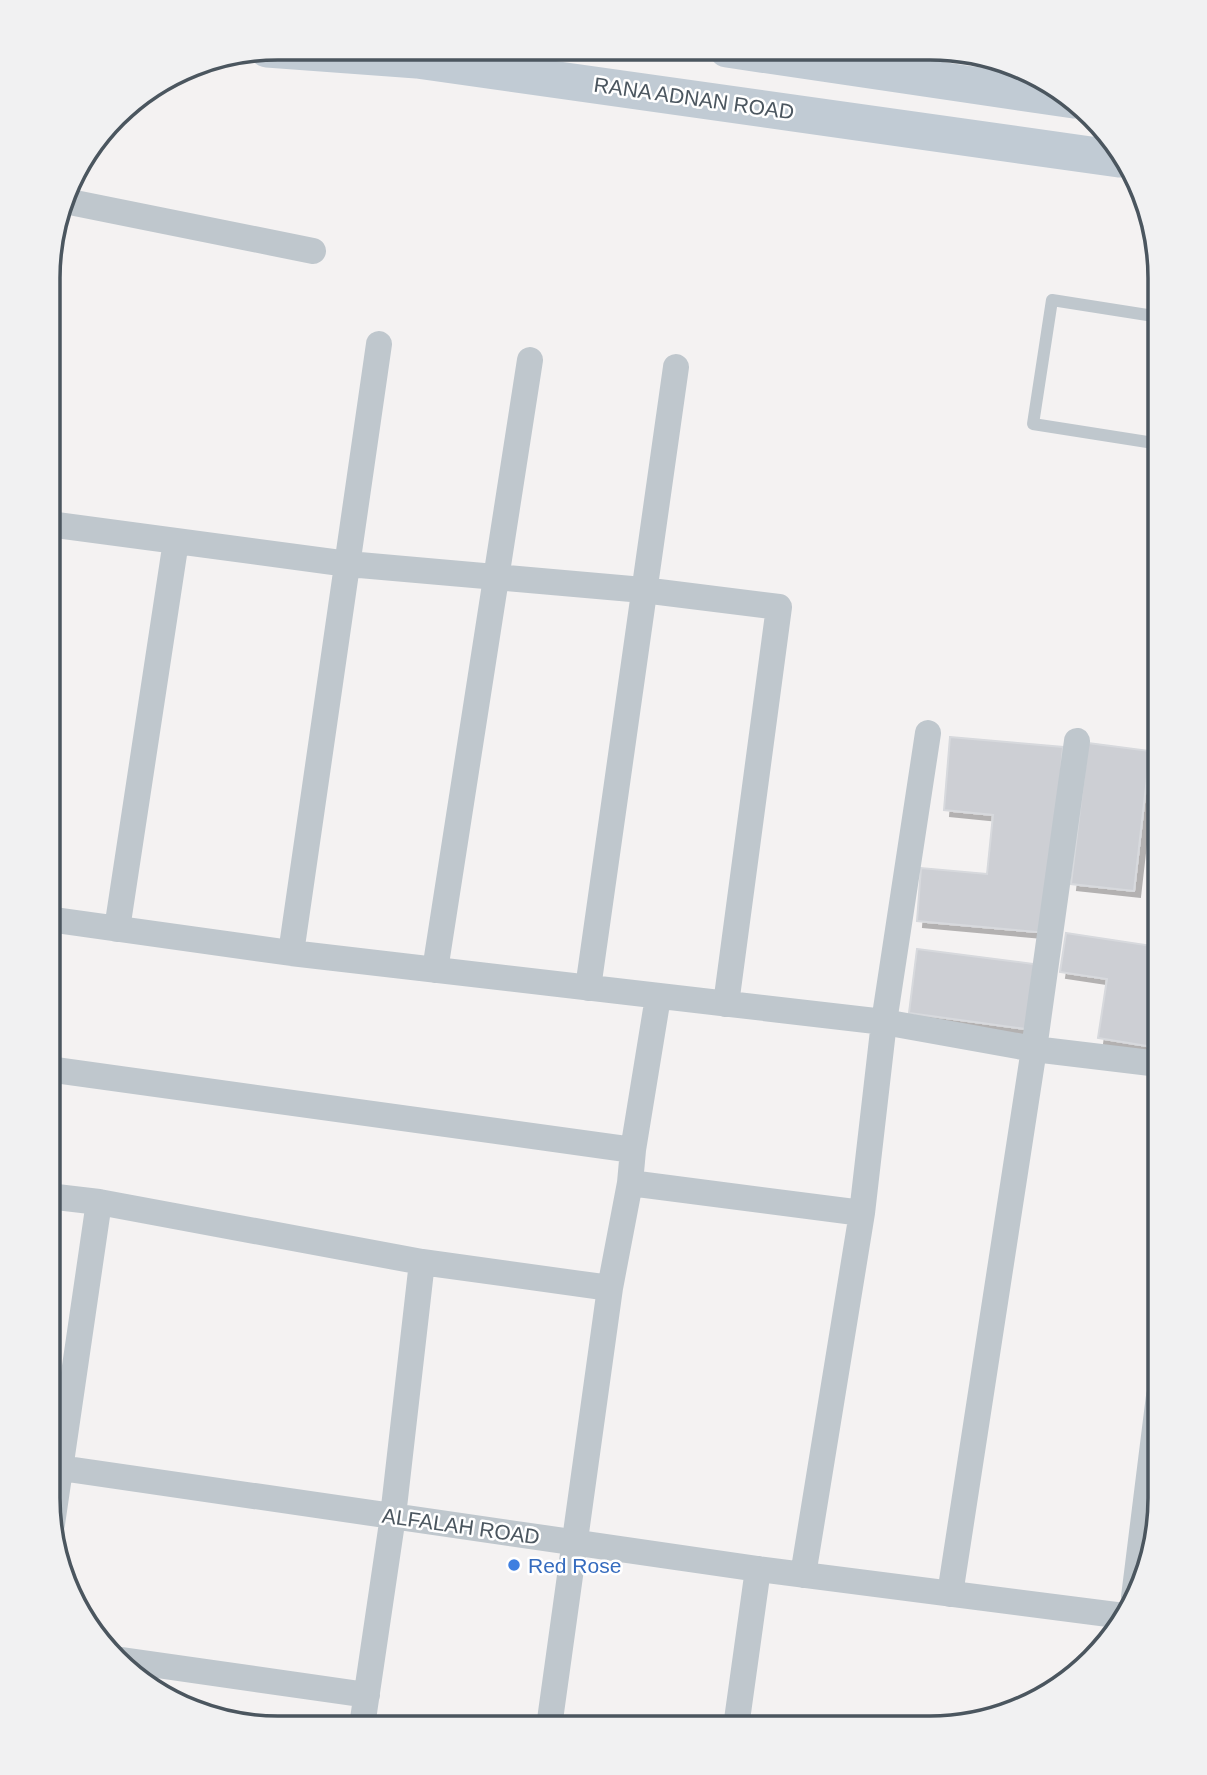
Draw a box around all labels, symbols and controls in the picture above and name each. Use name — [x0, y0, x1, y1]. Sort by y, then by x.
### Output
street label: RANA ADNAN ROAD — [592, 73, 796, 123]
street label: ALFALAH ROAD — [381, 1504, 541, 1548]
place label: Red Rose — [528, 1554, 621, 1577]
marker: Red Rose — [506, 1557, 522, 1573]

